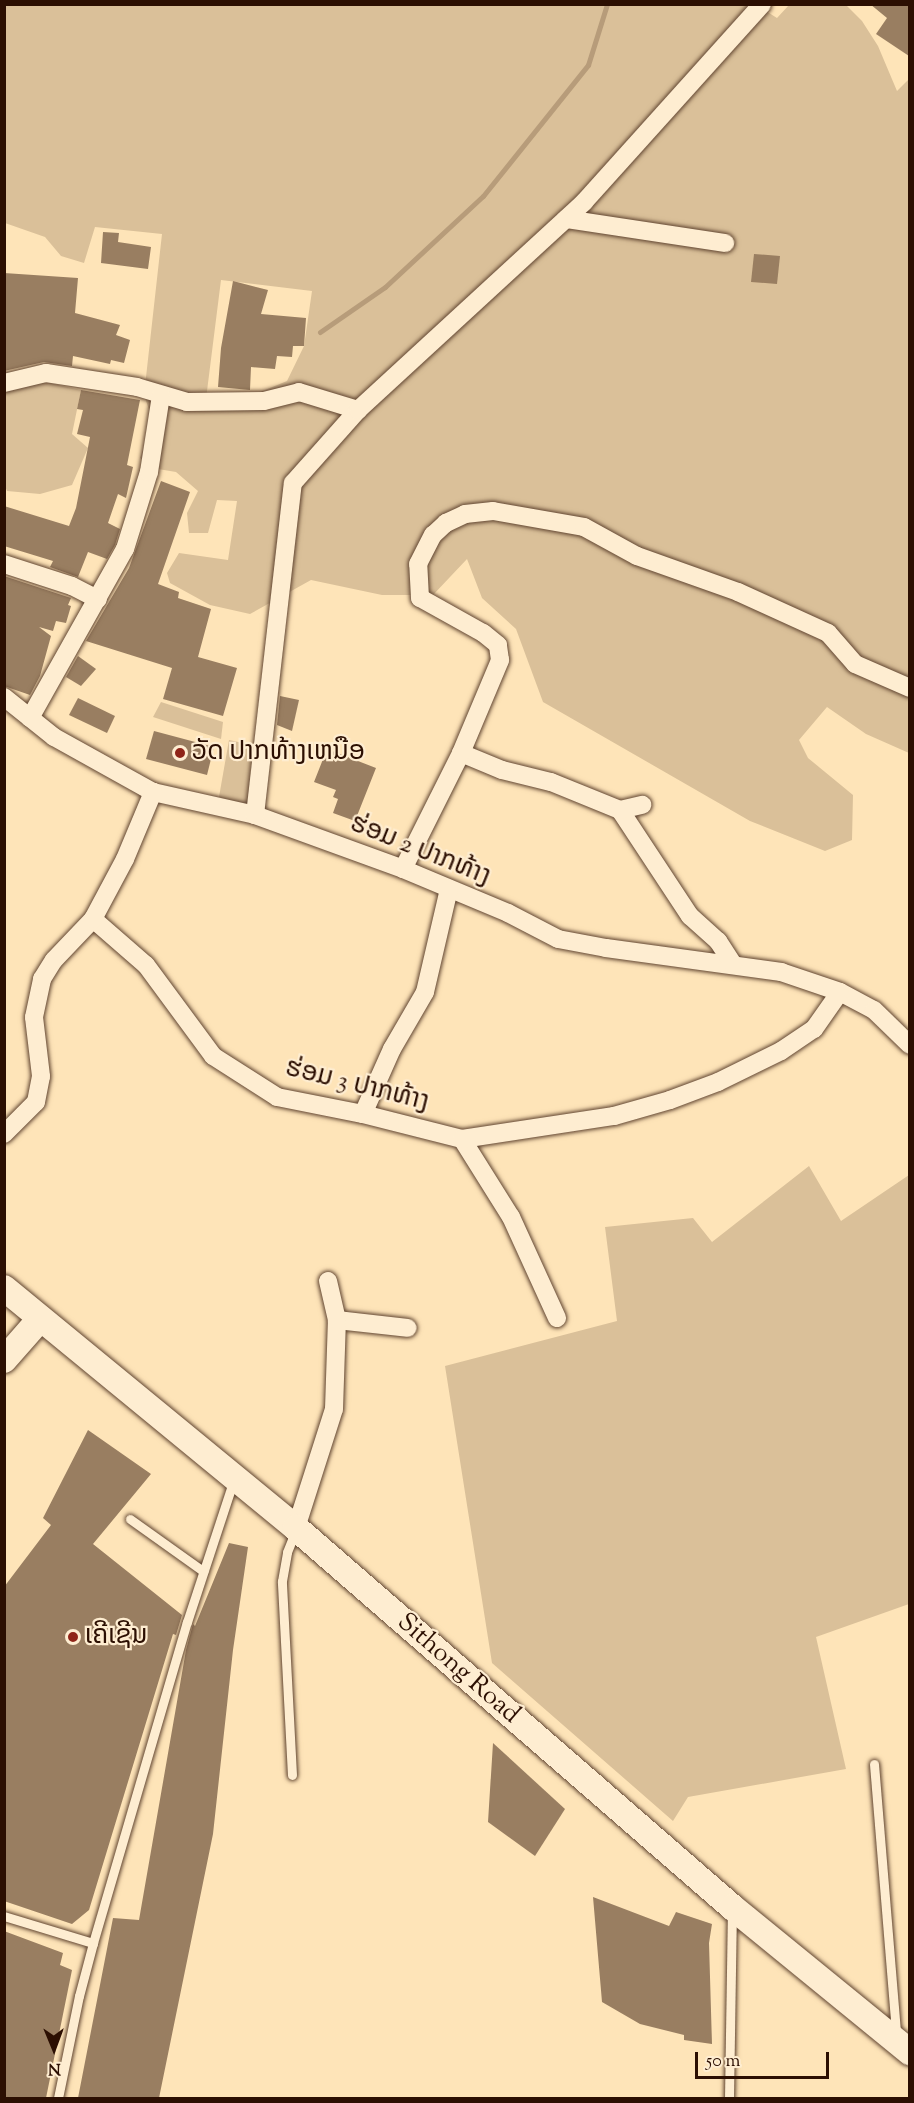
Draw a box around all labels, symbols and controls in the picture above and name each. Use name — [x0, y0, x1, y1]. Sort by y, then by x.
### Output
place label: ວັດ ປາກທ້າງເຫນືອ — [192, 737, 365, 769]
marker: ວັດ ປາກທ້າງເຫນືອ — [173, 746, 187, 760]
street label: ຮ່ອມ 2 ປາກທ້າງ — [345, 809, 495, 893]
street label: ຮ່ອມ 3 ປາກທ້າງ — [282, 1053, 432, 1119]
street label: Sithong Road — [390, 1607, 526, 1731]
place label: ເຄີເຊີນ — [85, 1621, 148, 1653]
marker: ເຄີເຊີນ — [66, 1630, 80, 1644]
north arrow — [24, 2019, 84, 2079]
scale bar — [698, 2040, 832, 2078]
text: 50 m — [706, 2049, 740, 2075]
text: N — [48, 2056, 61, 2079]

